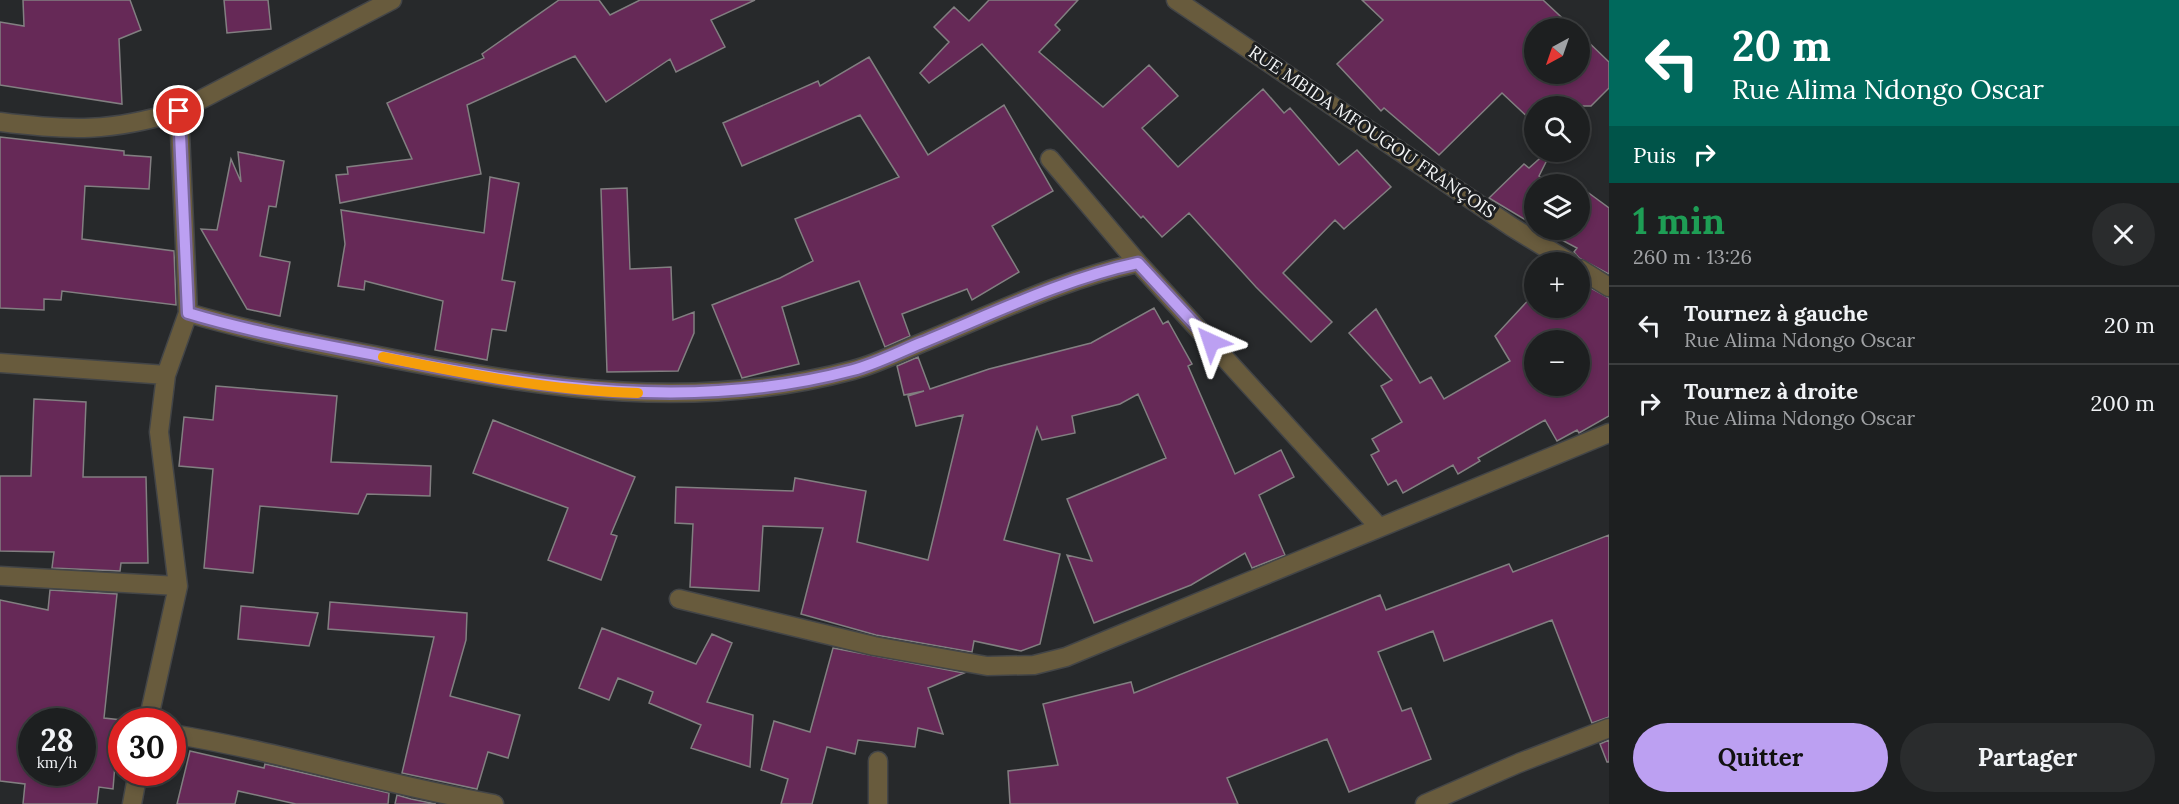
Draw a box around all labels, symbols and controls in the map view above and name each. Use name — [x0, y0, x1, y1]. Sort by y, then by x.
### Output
north arrow — [1524, 18, 1590, 84]
map controls — [1524, 18, 1590, 396]
text: 20 m — [1732, 19, 1831, 73]
icon: left — [1633, 24, 1711, 102]
street label: RUE MBIDA MFOUGOU FRANÇOIS — [1244, 40, 1500, 223]
text: Rue Alima Ndongo Oscar — [1732, 72, 2044, 106]
pin — [153, 85, 204, 136]
icon: arrive — [162, 94, 195, 127]
button: search — [1524, 96, 1590, 162]
icon: right — [1688, 138, 1721, 171]
text: Puis — [1633, 141, 1676, 169]
button: layers — [1524, 174, 1590, 240]
text: 1 min — [1633, 198, 1725, 244]
button: close — [2092, 203, 2155, 266]
text: 260 m · 13:26 — [1633, 244, 1752, 269]
button: + — [1524, 252, 1590, 318]
text: Tournez à gauche — [1684, 299, 1868, 327]
icon: left — [1633, 309, 1666, 342]
position arrow — [1179, 310, 1243, 374]
text: 20 m — [2104, 311, 2155, 339]
text: Rue Alima Ndongo Oscar — [1684, 327, 1915, 352]
button: − — [1524, 330, 1590, 396]
text: Tournez à droite — [1684, 377, 1858, 405]
icon: right — [1633, 387, 1666, 420]
text: 200 m — [2090, 389, 2155, 417]
text: Rue Alima Ndongo Oscar — [1684, 405, 1915, 430]
speed limit sign: 30 — [108, 708, 186, 786]
text: 28 — [40, 721, 74, 759]
button: Quitter — [1633, 723, 1888, 792]
button: Partager — [1900, 723, 2155, 792]
text: km/h — [37, 753, 77, 772]

